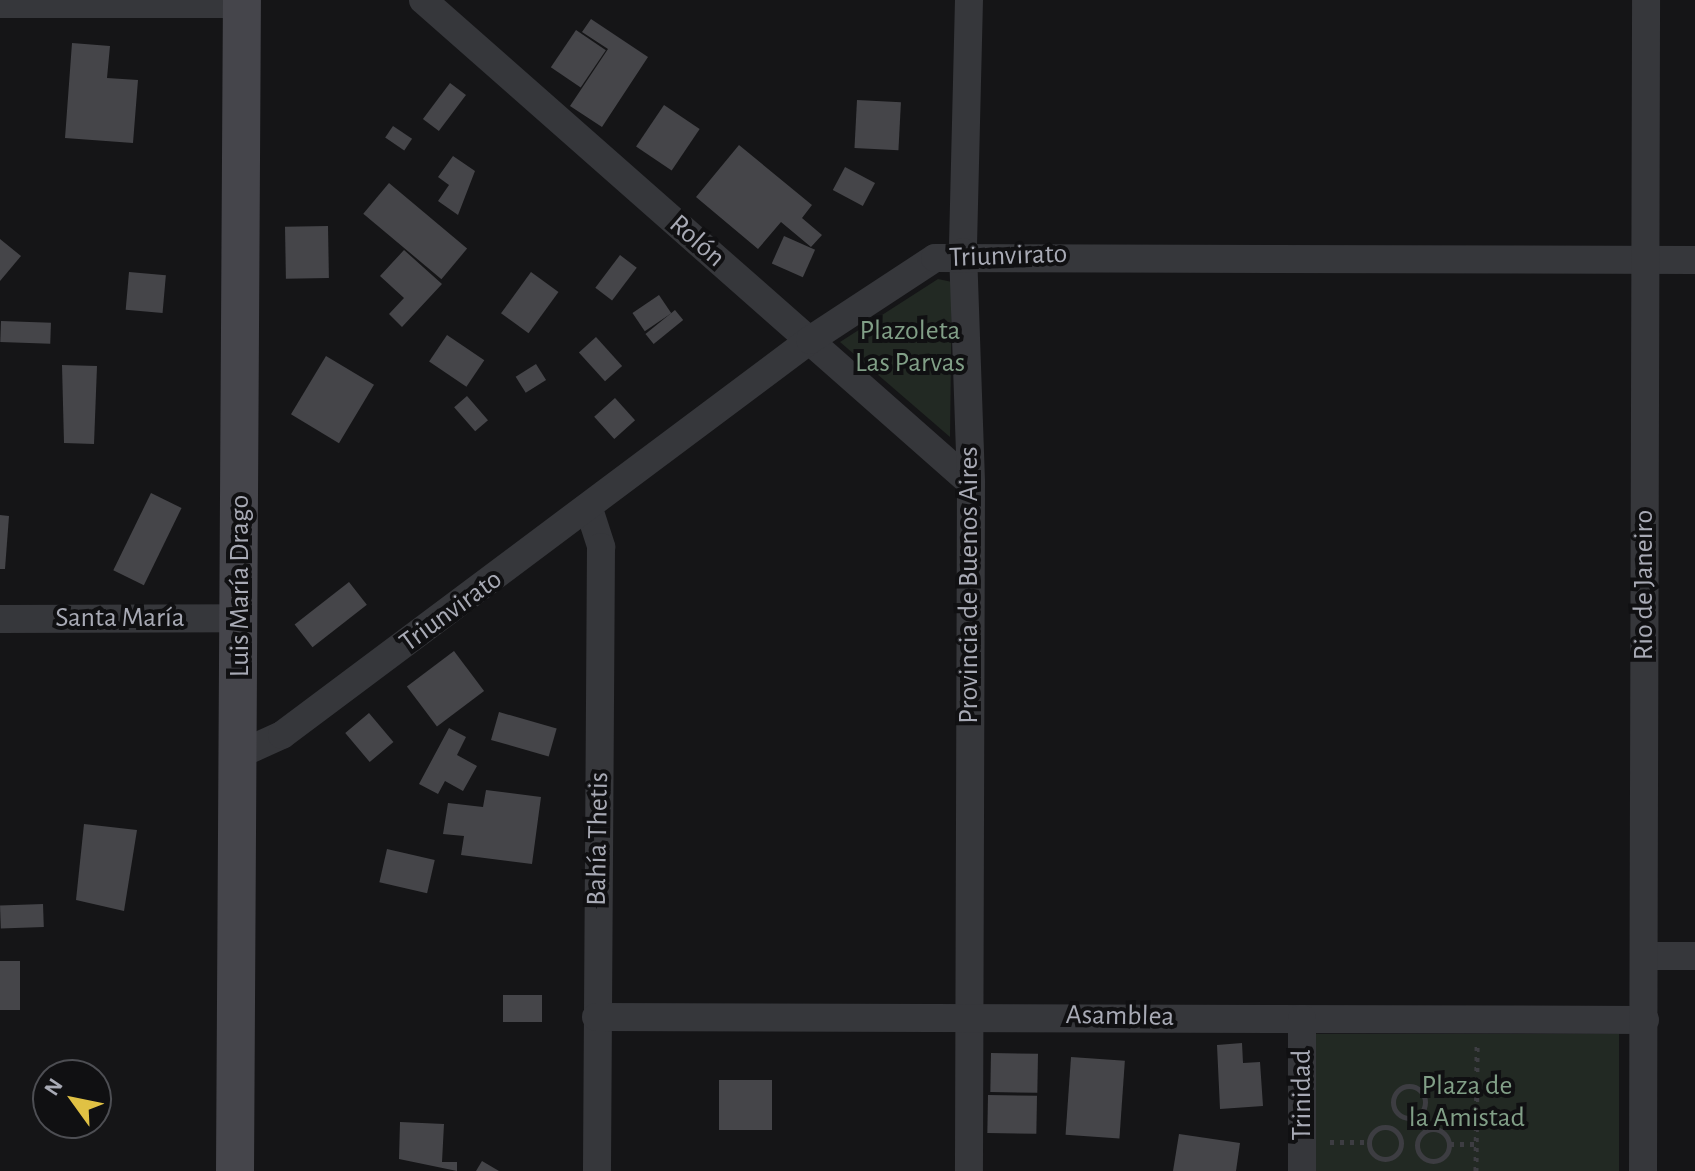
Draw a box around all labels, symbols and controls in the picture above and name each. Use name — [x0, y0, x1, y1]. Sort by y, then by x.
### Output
street label: Rolón — [662, 208, 732, 274]
street label: Triunvirato — [948, 237, 1068, 275]
park label: Plazoleta Las Parvas — [855, 314, 965, 380]
street label: Provincia de Buenos Aires — [952, 446, 986, 724]
street label: Luis María Drago — [223, 495, 257, 677]
street label: Rio de Janeiro — [1627, 510, 1661, 660]
street label: Triunvirato — [393, 563, 509, 659]
street label: Santa María — [55, 601, 185, 635]
street label: Bahía Thetis — [580, 772, 616, 906]
street label: Asamblea — [1065, 998, 1175, 1034]
street label: Trinidad — [1285, 1050, 1319, 1140]
north arrow — [32, 1059, 112, 1139]
park label: Plaza de la Amistad — [1409, 1069, 1525, 1135]
text: N — [40, 1075, 67, 1099]

